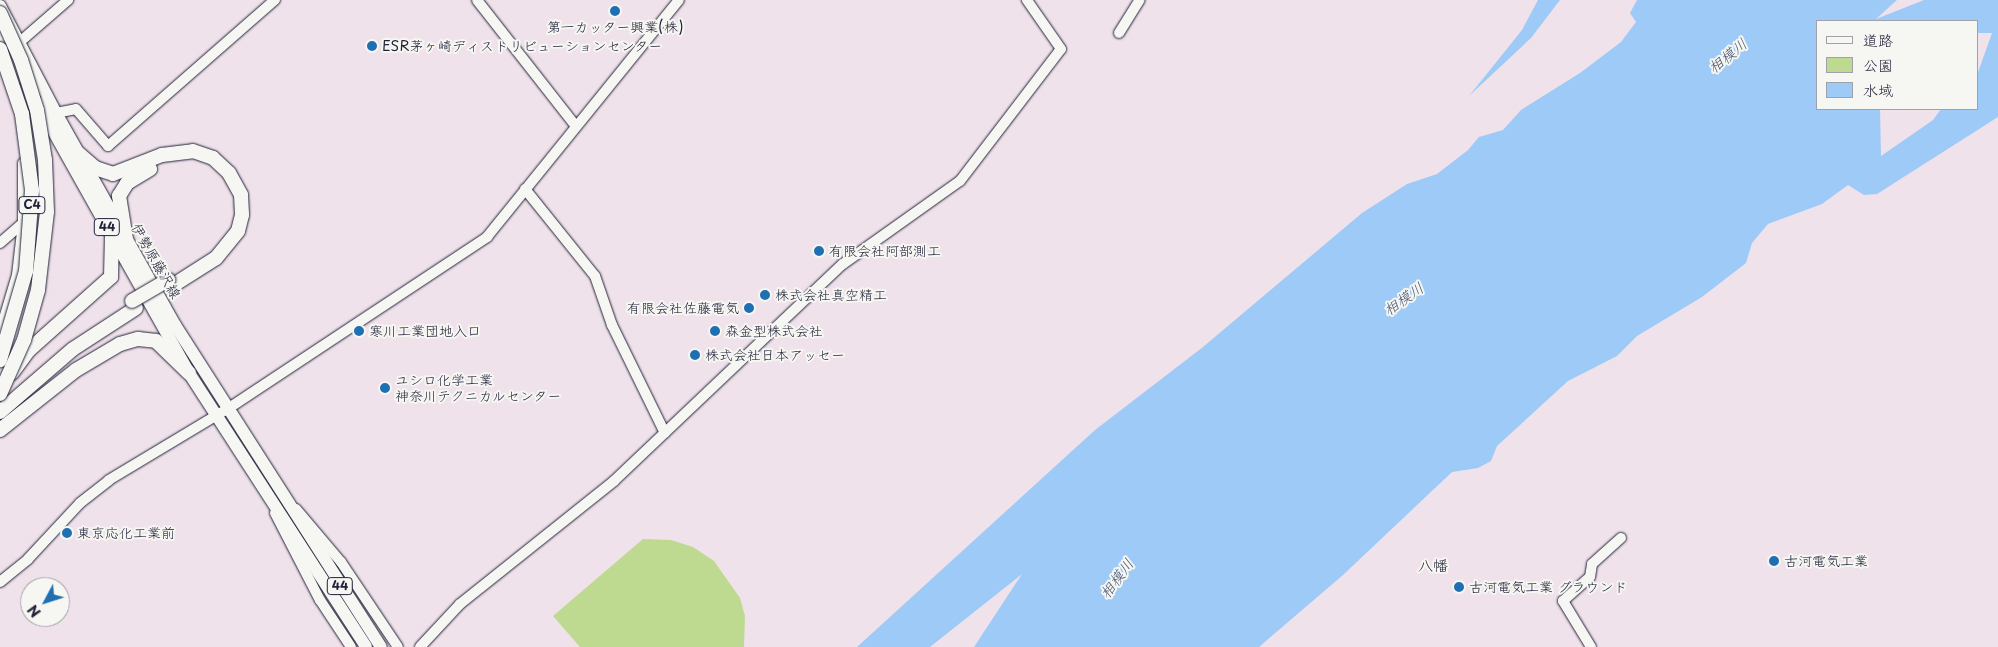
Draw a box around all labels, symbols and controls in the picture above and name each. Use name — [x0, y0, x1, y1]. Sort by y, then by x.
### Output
marker: 第一カッター興業(株) — [609, 5, 621, 17]
place label: 第一カッター興業(株) — [546, 19, 684, 35]
legend — [1816, 20, 1978, 110]
text: 道路 — [1863, 28, 1893, 51]
water label: 相模川 — [1704, 34, 1750, 76]
place label: ESR茅ヶ崎ディストリビューションセンター — [382, 38, 662, 54]
marker: ESR茅ヶ崎ディストリビューションセンター — [366, 40, 378, 52]
text: 公園 — [1863, 53, 1893, 76]
text: 水域 — [1863, 78, 1893, 101]
road number: C4 — [18, 196, 46, 214]
road number: 44 — [93, 218, 121, 236]
street label: 伊勢原藤沢線 — [128, 220, 184, 302]
place label: 有限会社阿部測工 — [829, 243, 941, 259]
marker: 有限会社阿部測工 — [813, 245, 825, 257]
water label: 相模川 — [1379, 278, 1427, 318]
place label: 株式会社真空精工 — [775, 287, 887, 303]
marker: 株式会社真空精工 — [759, 289, 771, 301]
place label: 有限会社佐藤電気 — [627, 300, 739, 316]
marker: 有限会社佐藤電気 — [743, 302, 755, 314]
place label: 寒川工業団地入口 — [369, 323, 481, 339]
place label: 森金型株式会社 — [725, 323, 823, 339]
marker: 寒川工業団地入口 — [353, 325, 365, 337]
marker: 森金型株式会社 — [709, 325, 721, 337]
place label: 株式会社日本アッセー — [705, 347, 845, 363]
marker: 株式会社日本アッセー — [689, 349, 701, 361]
place label: ユシロ化学工業 神奈川テクニカルセンター — [395, 372, 563, 404]
marker: ユシロ化学工業 神奈川テクニカルセンター — [379, 382, 391, 394]
place label: 東京応化工業前 — [77, 525, 175, 541]
marker: 東京応化工業前 — [61, 527, 73, 539]
place label: 古河電気工業 — [1784, 553, 1868, 569]
water label: 相模川 — [1095, 555, 1137, 601]
marker: 古河電気工業 — [1768, 555, 1780, 567]
district label: 八幡 — [1418, 556, 1448, 574]
road number: 44 — [326, 576, 354, 596]
north arrow — [20, 577, 70, 627]
place label: 古河電気工業 グラウンド — [1469, 579, 1628, 595]
marker: 古河電気工業 グラウンド — [1453, 581, 1465, 593]
text: N — [22, 600, 46, 622]

